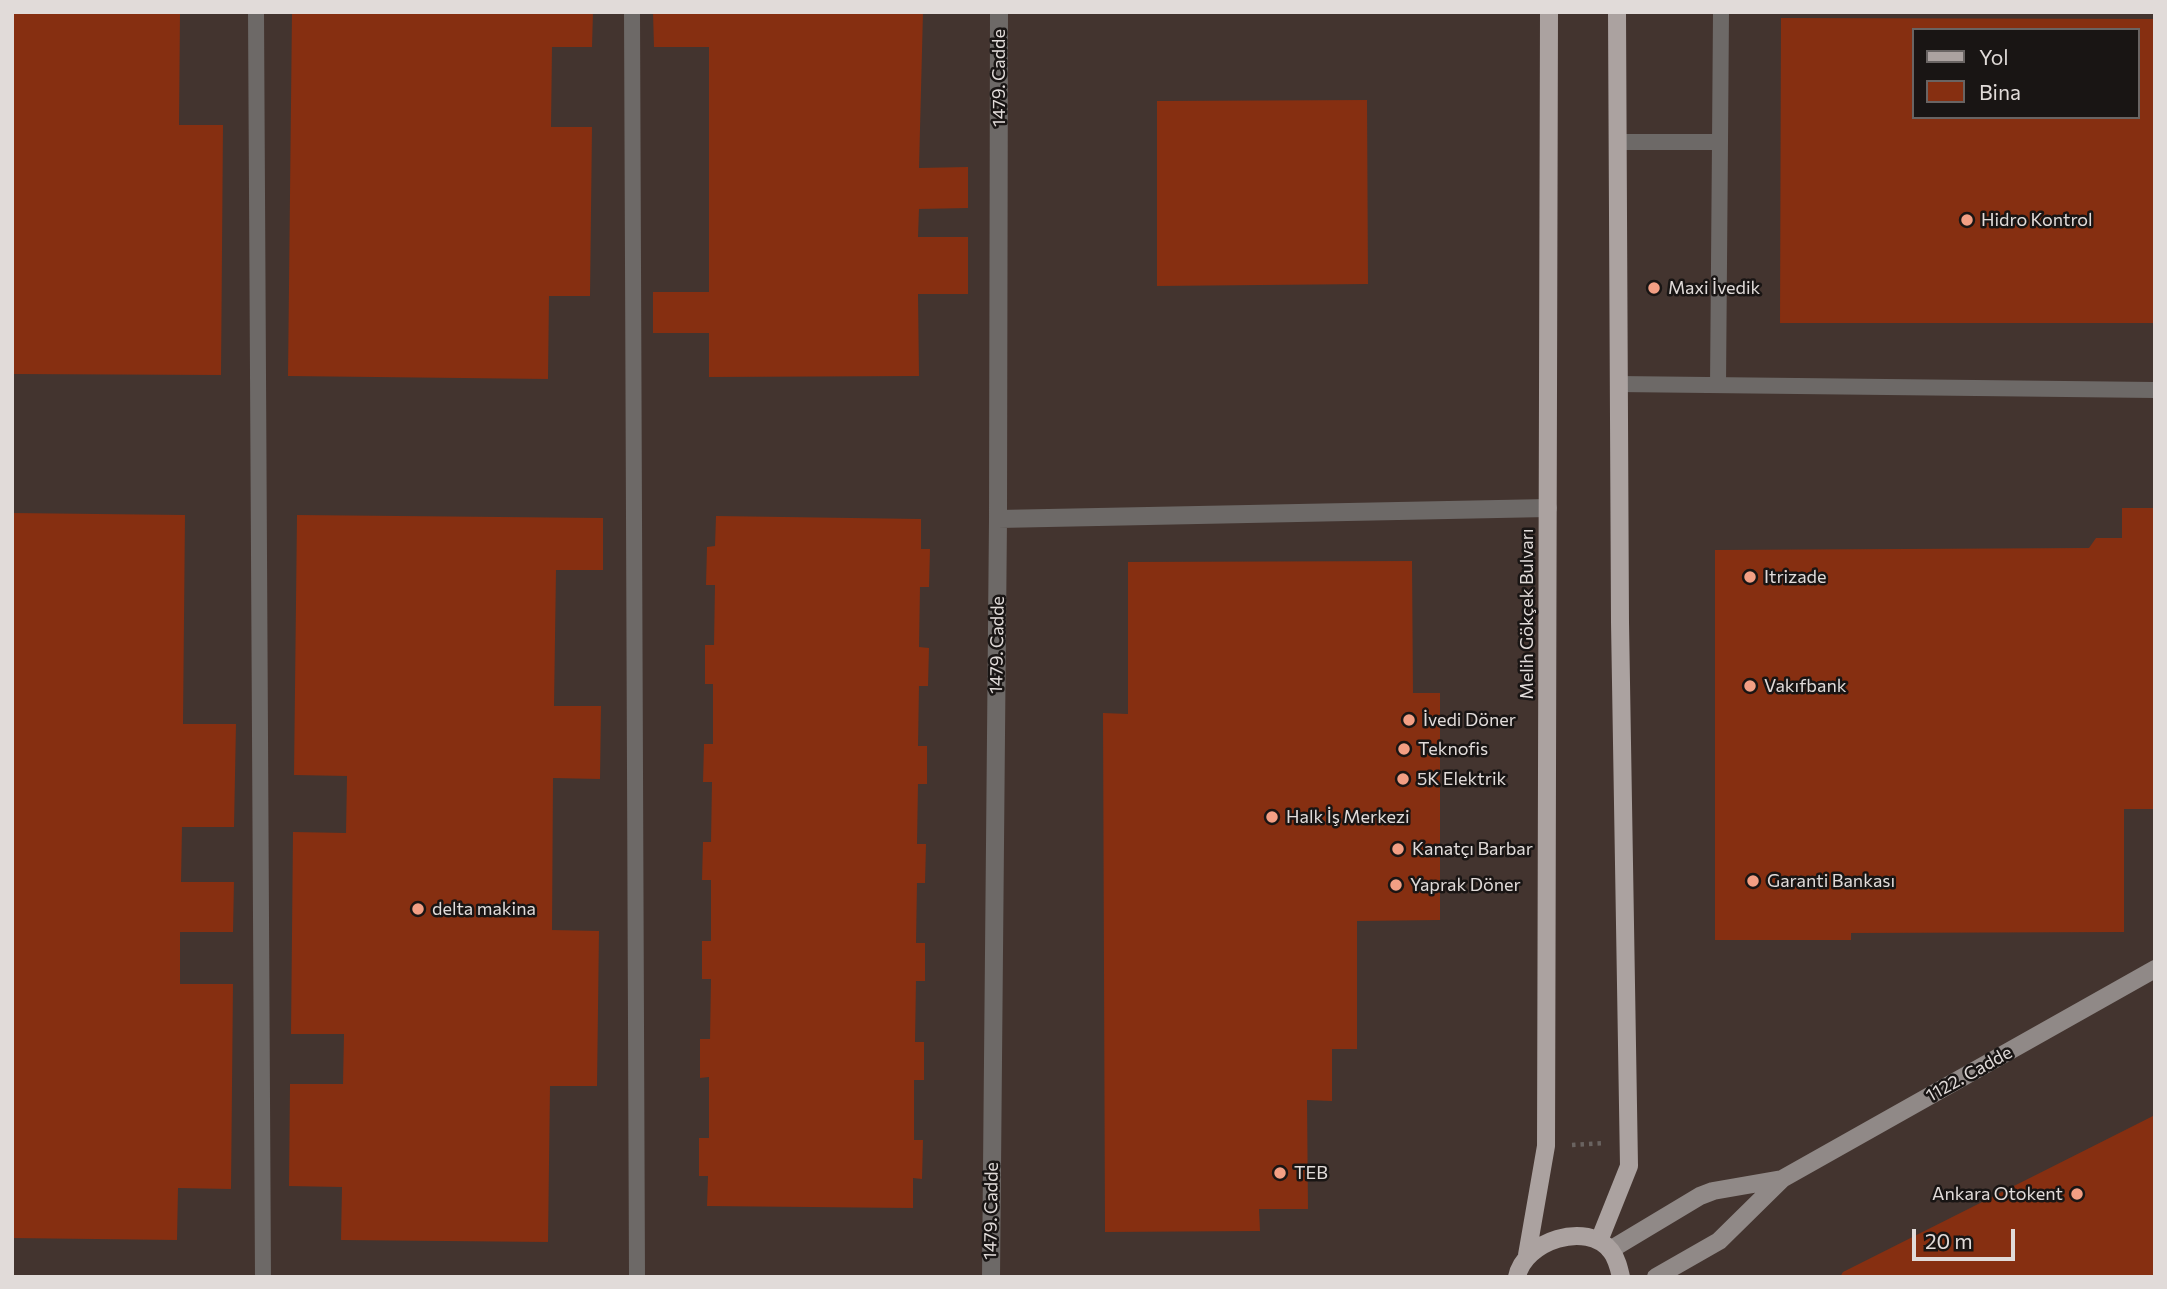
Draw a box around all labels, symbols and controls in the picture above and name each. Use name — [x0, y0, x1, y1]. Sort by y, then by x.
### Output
legend — [1912, 28, 2139, 119]
street label: 1479. Cadde — [988, 29, 1010, 127]
text: Yol — [1979, 44, 2009, 69]
text: Bina — [1979, 79, 2021, 104]
place label: Hidro Kontrol — [1981, 209, 2093, 231]
marker: Hidro Kontrol — [1959, 212, 1975, 228]
place label: Maxi İvedik — [1668, 277, 1760, 299]
marker: Maxi İvedik — [1646, 280, 1662, 296]
street label: Melih Gökçek Bulvarı — [1516, 528, 1538, 700]
place label: Itrizade — [1764, 566, 1826, 588]
marker: Itrizade — [1742, 569, 1758, 585]
street label: 1479. Cadde — [985, 596, 1009, 694]
place label: Vakıfbank — [1764, 675, 1846, 697]
marker: Vakıfbank — [1742, 678, 1758, 694]
place label: İvedi Döner — [1423, 709, 1516, 731]
marker: İvedi Döner — [1401, 712, 1417, 728]
place label: Teknofis — [1418, 738, 1488, 760]
marker: Teknofis — [1396, 741, 1412, 757]
place label: 5K Elektrik — [1417, 768, 1506, 790]
marker: 5K Elektrik — [1395, 771, 1411, 787]
place label: Halk İş Merkezi — [1286, 806, 1410, 828]
marker: Halk İş Merkezi — [1264, 809, 1280, 825]
place label: Kanatçı Barbar — [1412, 838, 1533, 860]
marker: Kanatçı Barbar — [1390, 841, 1406, 857]
place label: Garanti Bankası — [1767, 870, 1895, 892]
marker: Garanti Bankası — [1745, 873, 1761, 889]
place label: Yaprak Döner — [1410, 874, 1521, 896]
marker: Yaprak Döner — [1388, 877, 1404, 893]
place label: delta makina — [432, 898, 536, 920]
marker: delta makina — [410, 901, 426, 917]
street label: 1122. Cadde — [1922, 1042, 2016, 1106]
street label: 1479. Cadde — [979, 1162, 1003, 1260]
place label: TEB — [1294, 1162, 1328, 1184]
marker: TEB — [1272, 1165, 1288, 1181]
place label: Ankara Otokent — [1932, 1183, 2063, 1205]
marker: Ankara Otokent — [2069, 1186, 2085, 1202]
scale bar — [1915, 1216, 2018, 1260]
text: 20 m — [1925, 1228, 1973, 1253]

